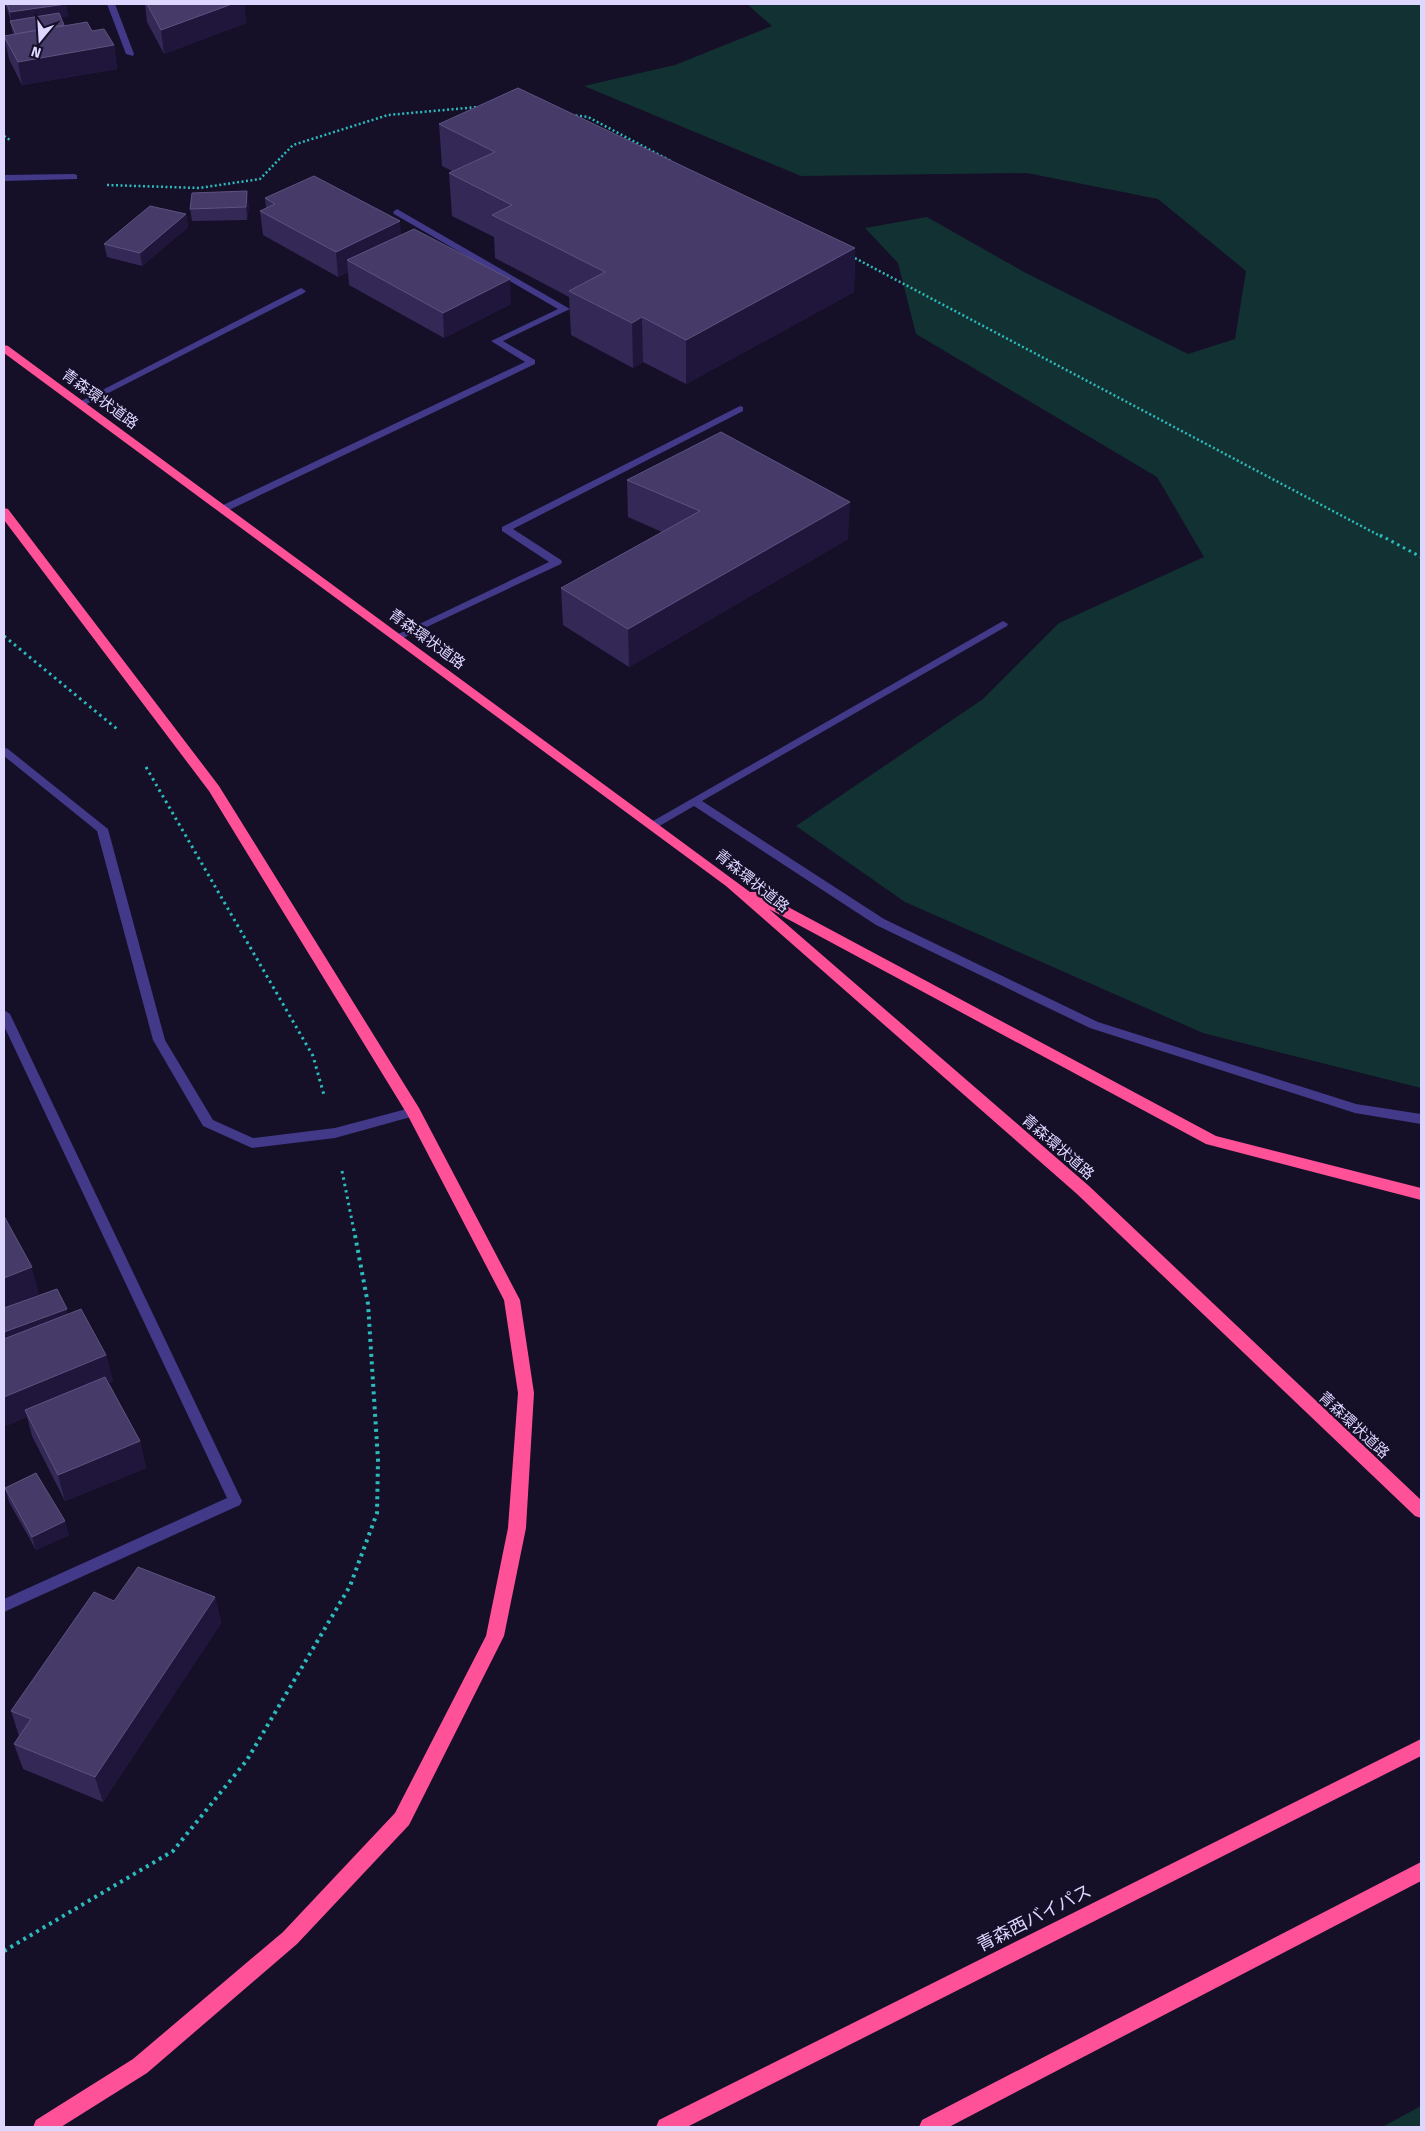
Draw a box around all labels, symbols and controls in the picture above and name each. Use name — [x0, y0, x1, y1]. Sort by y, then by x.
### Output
north arrow — [15, 15, 65, 65]
text: N — [29, 42, 43, 61]
street label: 青森環状道路 — [58, 365, 142, 433]
street label: 青森環状道路 — [385, 605, 469, 673]
street label: 青森環状道路 — [711, 846, 793, 916]
street label: 青森環状道路 — [1018, 1111, 1098, 1183]
street label: 青森環状道路 — [1315, 1388, 1393, 1462]
street label: 青森西バイパス — [973, 1880, 1095, 1956]

